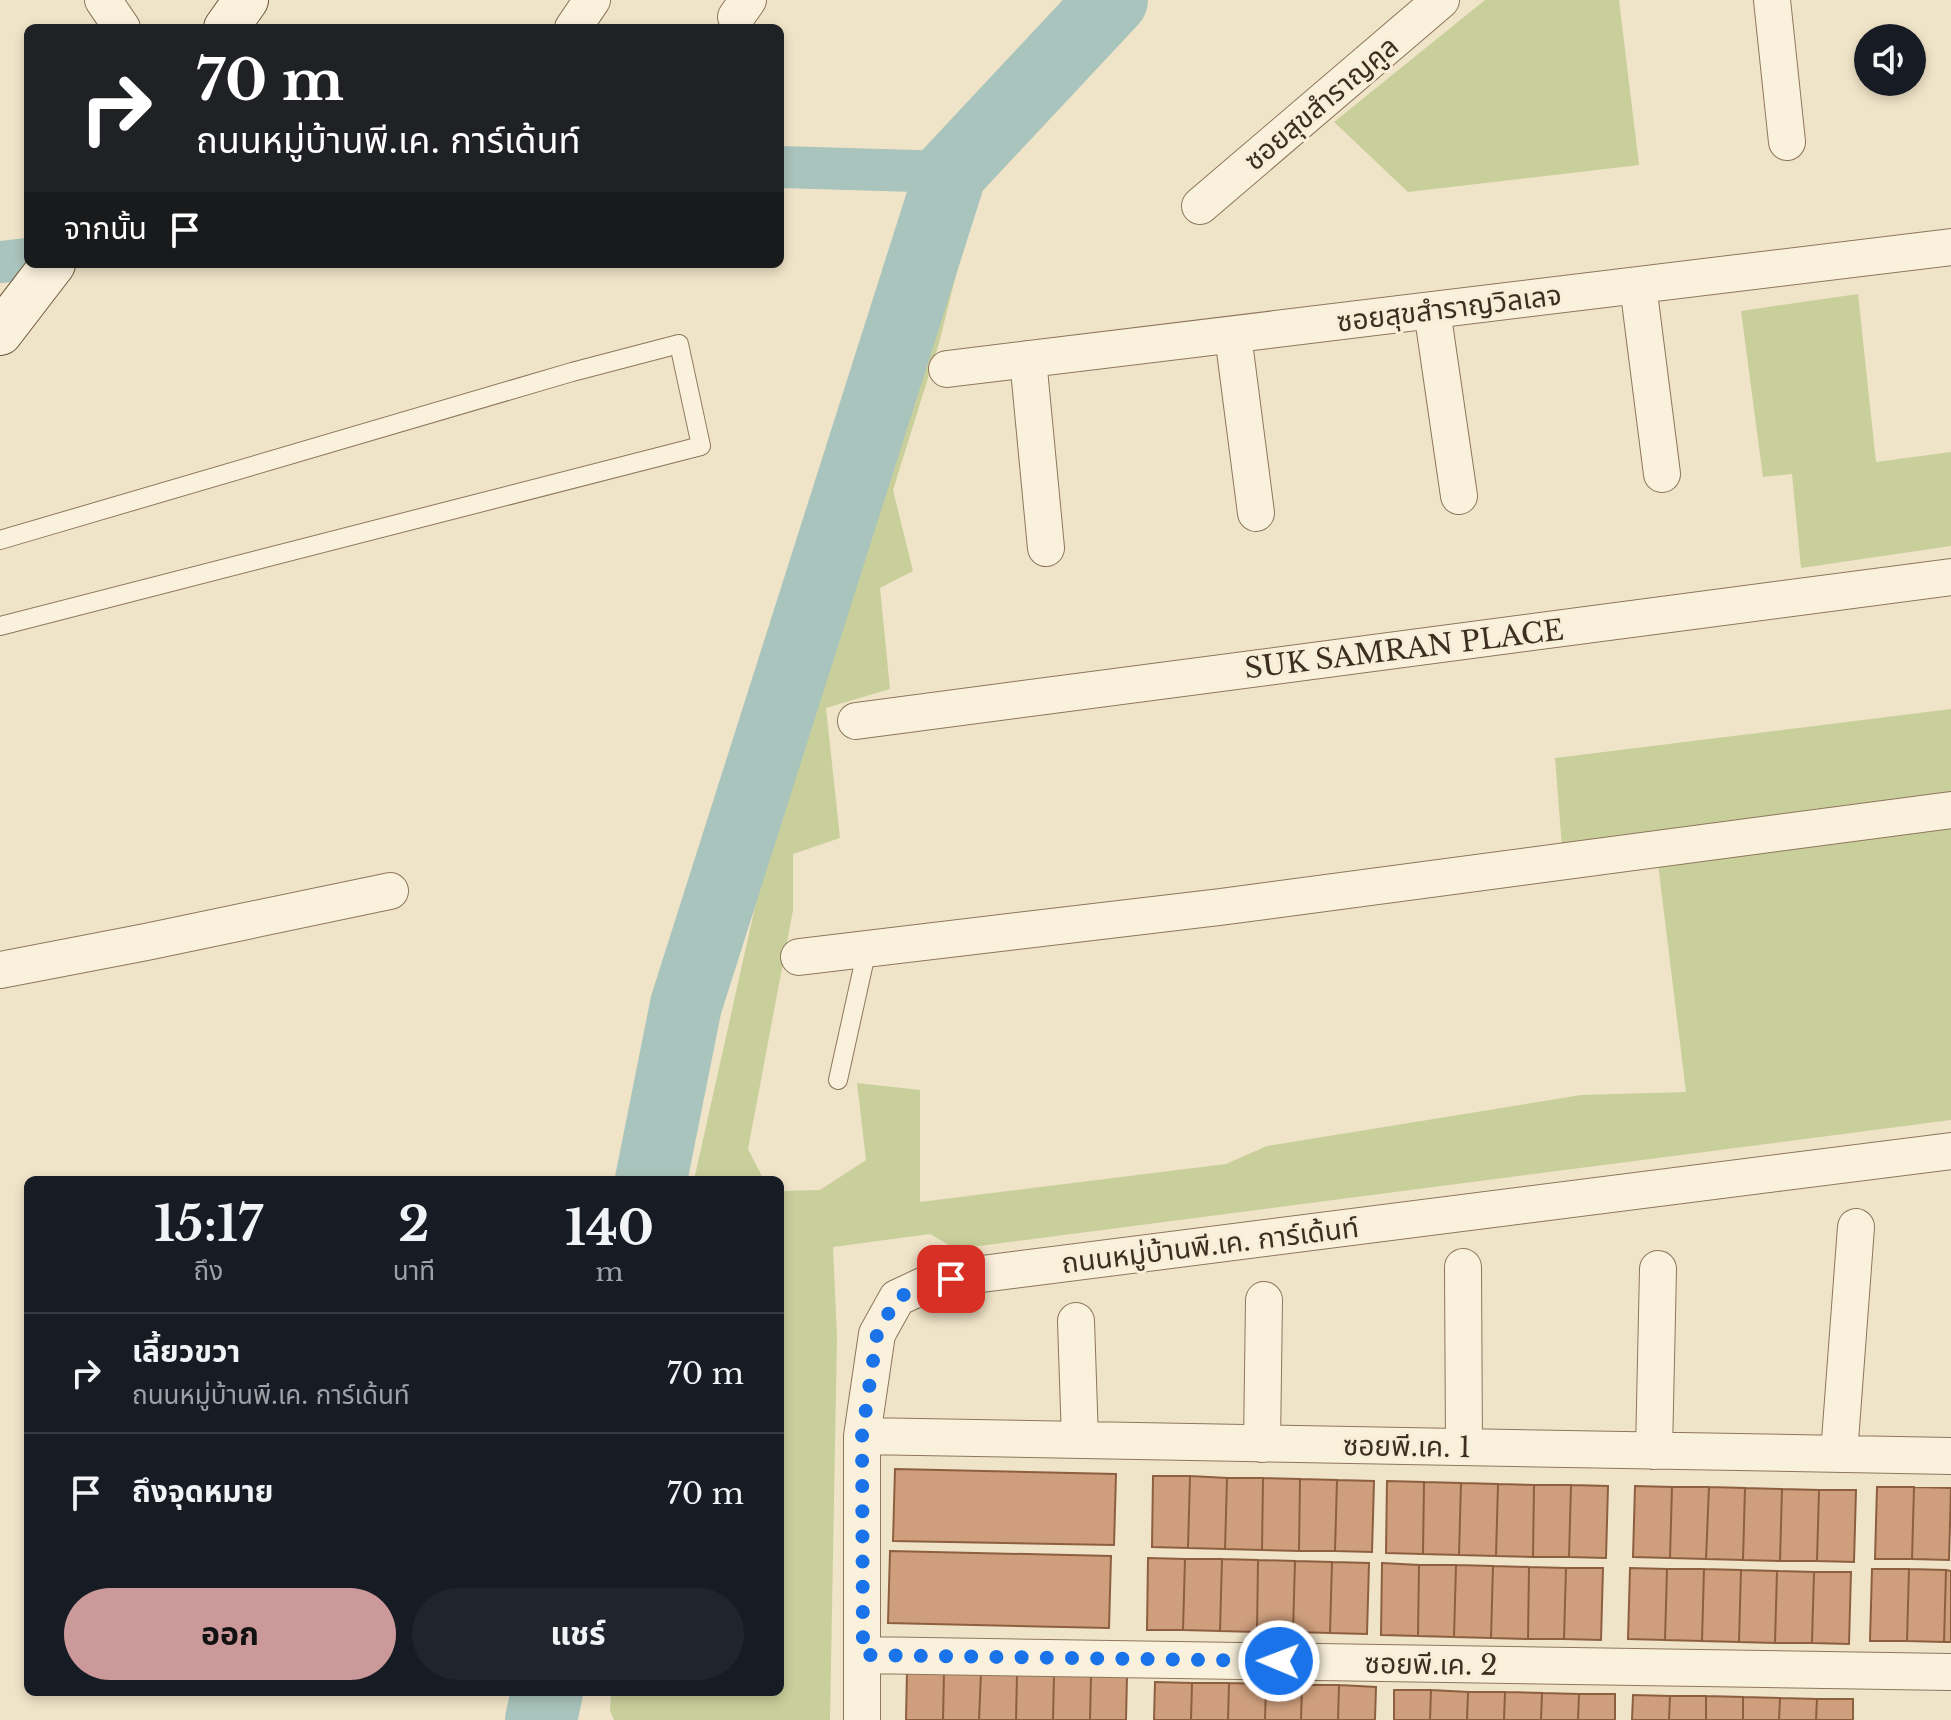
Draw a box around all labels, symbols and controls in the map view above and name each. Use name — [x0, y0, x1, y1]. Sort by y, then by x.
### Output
map controls — [1854, 24, 1926, 96]
button: sound — [1854, 24, 1926, 96]
street label: ซอยสุขสำราญคูล — [1237, 29, 1406, 178]
text: 70 m — [196, 46, 344, 115]
icon: right — [64, 56, 168, 160]
text: ถนนหมู่บ้านพี.เค. การ์เด้นท์ — [196, 118, 580, 163]
icon: arrive — [163, 208, 207, 252]
text: จากนั้น — [64, 210, 147, 247]
street label: ซอยสุขสำราญวิลเลจ — [1335, 277, 1563, 340]
street label: SUK SAMRAN PLACE — [1242, 613, 1566, 686]
text: 15:17 — [154, 1194, 263, 1254]
text: 2 — [398, 1194, 429, 1254]
text: 140 — [565, 1198, 654, 1258]
street label: ถนนหมู่บ้านพี.เค. การ์เด้นท์ — [1060, 1210, 1361, 1281]
pin — [917, 1245, 985, 1313]
text: ถึง — [194, 1255, 223, 1287]
text: นาที — [393, 1255, 435, 1287]
text: m — [596, 1256, 623, 1288]
icon: arrive — [929, 1257, 973, 1301]
text: เลี้ยวขวา — [132, 1333, 240, 1370]
icon: right — [64, 1351, 108, 1395]
text: 70 m — [667, 1355, 744, 1392]
text: ถนนหมู่บ้านพี.เค. การ์เด้นท์ — [132, 1379, 410, 1411]
street label: ซอยพี.เค. 1 — [1343, 1428, 1471, 1465]
icon: arrive — [64, 1471, 108, 1515]
text: ถึงจุดหมาย — [132, 1473, 273, 1510]
text: 70 m — [667, 1475, 744, 1512]
button: ออก — [64, 1588, 396, 1680]
button: แชร์ — [412, 1588, 744, 1680]
position arrow — [1237, 1619, 1321, 1703]
street label: ซอยพี.เค. 2 — [1364, 1646, 1498, 1683]

